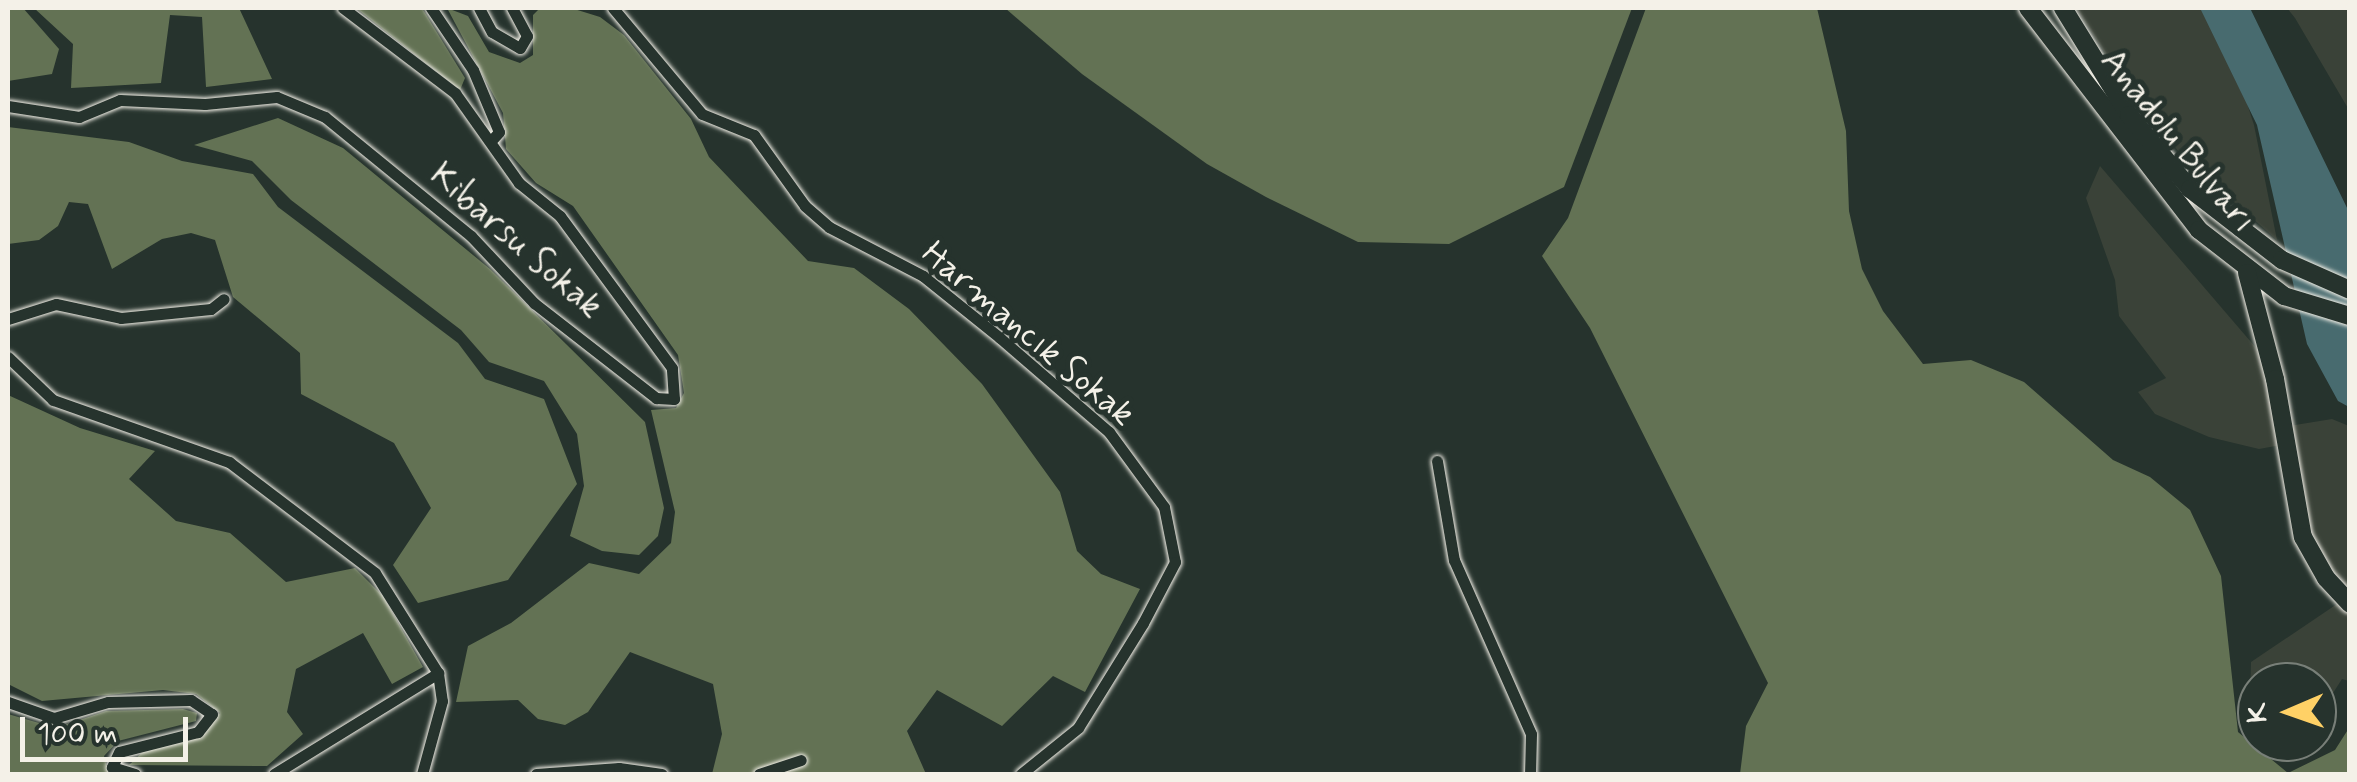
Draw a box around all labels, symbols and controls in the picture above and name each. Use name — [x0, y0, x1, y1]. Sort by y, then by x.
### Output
street label: Anadolu Bulvarı — [2091, 41, 2265, 241]
street label: Kibarsu Sokak — [419, 153, 613, 329]
street label: Harmancık Sokak — [911, 231, 1145, 437]
north arrow — [2237, 662, 2337, 762]
scale bar — [25, 697, 192, 759]
text: K — [2240, 702, 2277, 724]
text: 100 m — [37, 715, 118, 754]

